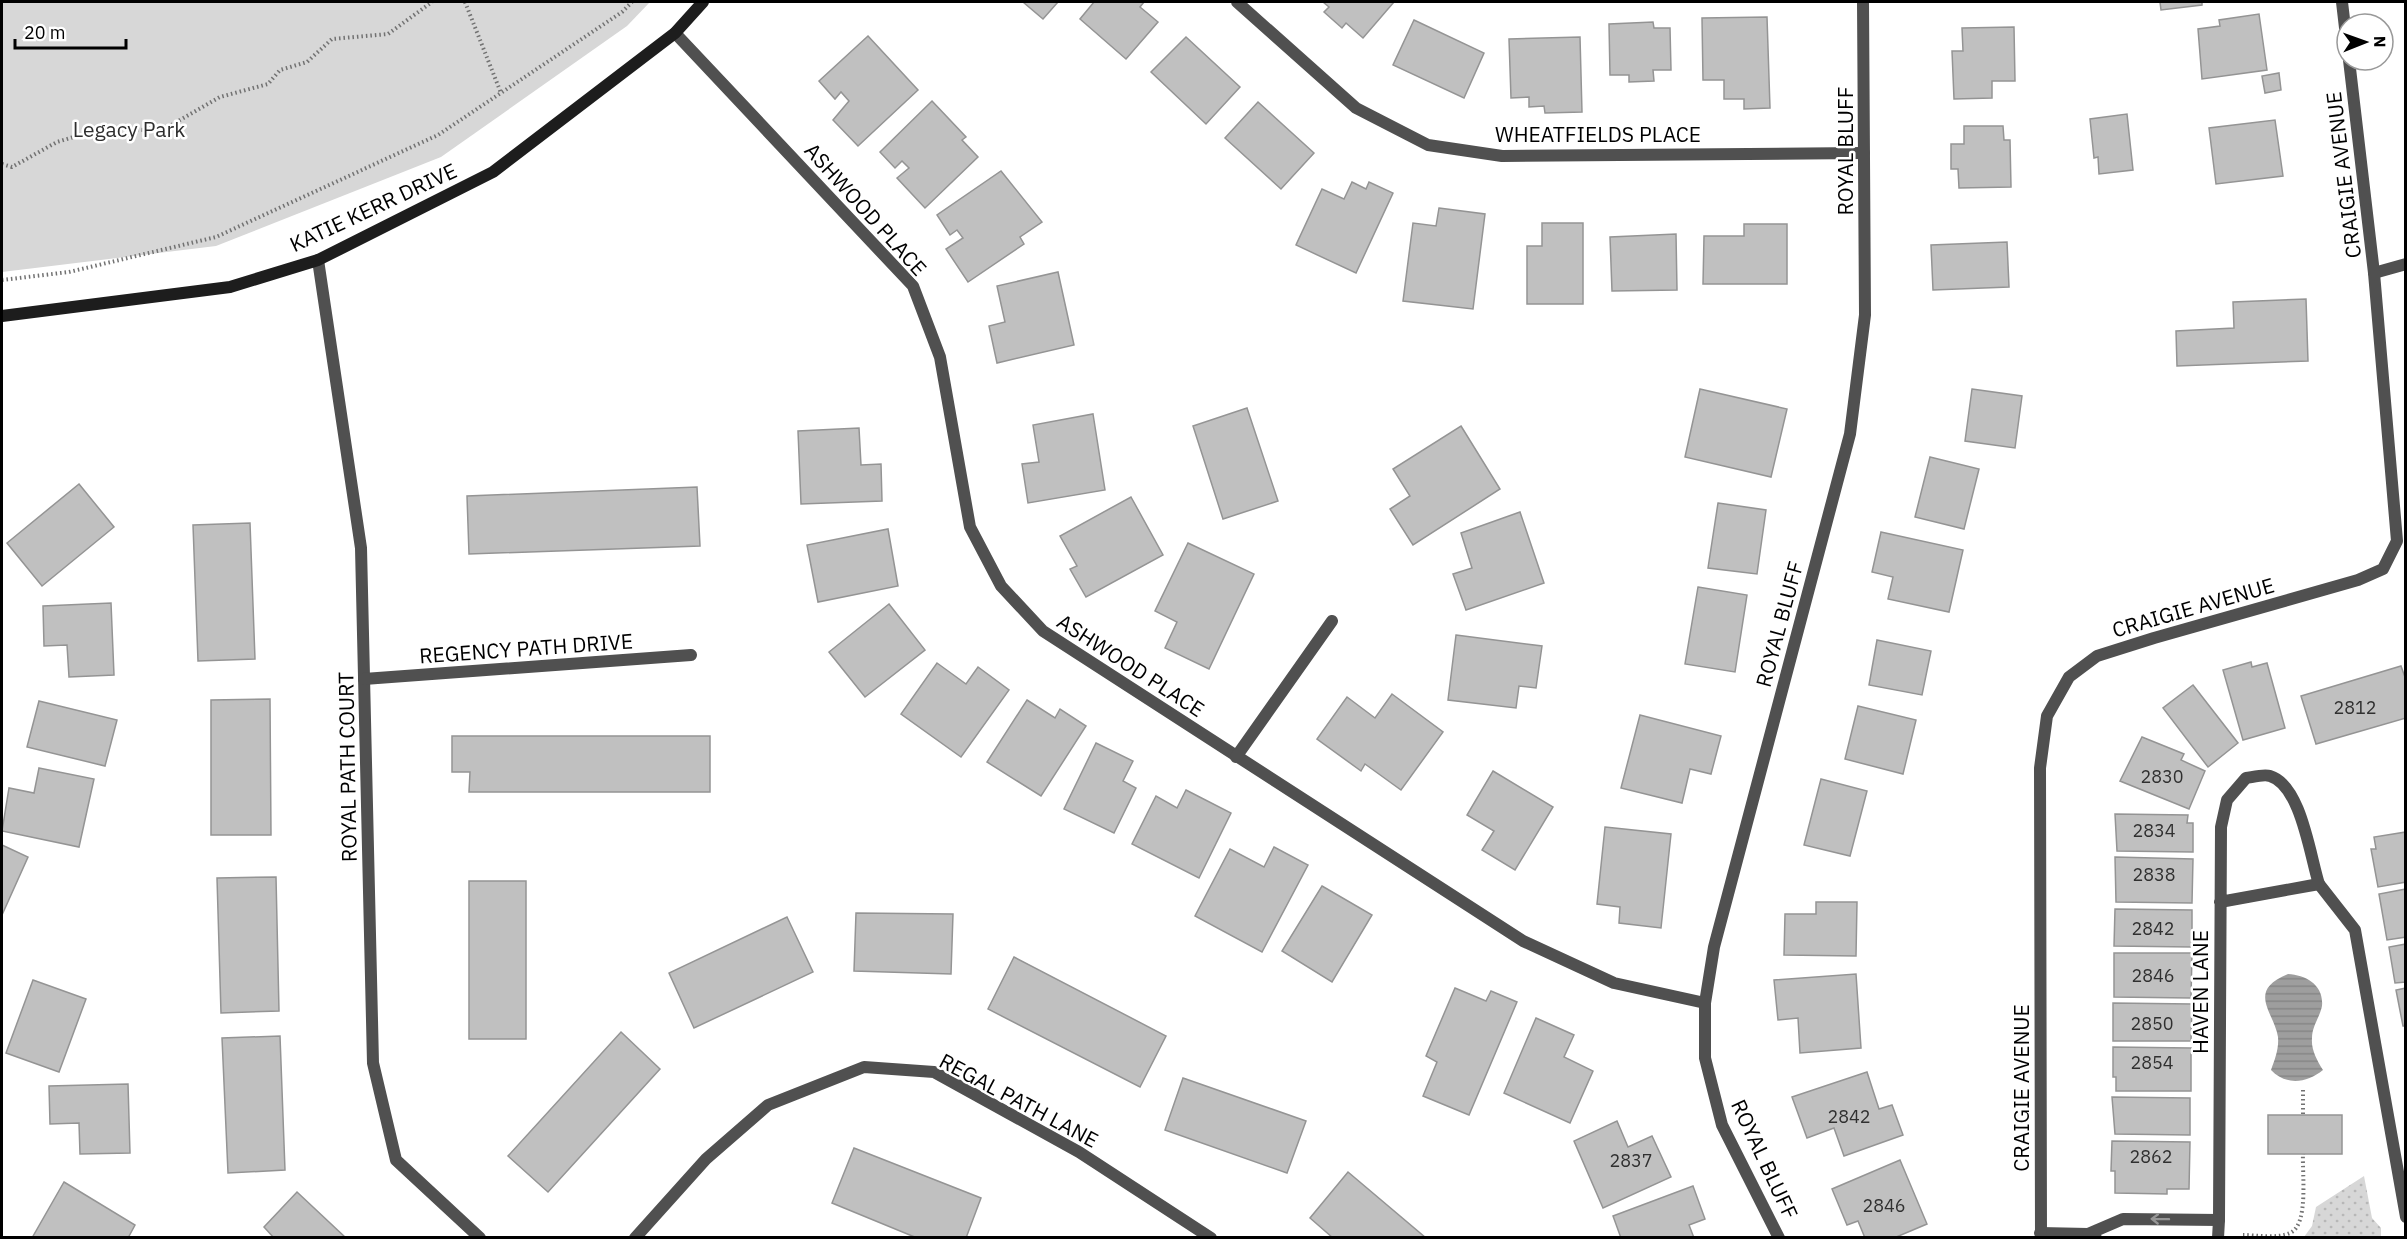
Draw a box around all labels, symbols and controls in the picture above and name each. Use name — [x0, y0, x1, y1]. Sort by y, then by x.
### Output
scale bar — [15, 12, 126, 50]
north arrow — [2335, 12, 2395, 72]
text: 20 m — [24, 21, 66, 44]
text: N — [2370, 36, 2390, 48]
street label: ROYAL BLUFF — [1831, 86, 1859, 216]
street label: CRAIGIE AVENUE — [2319, 90, 2367, 260]
park label: Legacy Park — [73, 115, 185, 143]
street label: WHEATFIELDS PLACE — [1495, 120, 1701, 148]
street label: ASHWOOD PLACE — [799, 136, 933, 282]
street label: KATIE KERR DRIVE — [285, 156, 461, 258]
street label: ROYAL BLUFF — [1749, 558, 1809, 690]
street label: CRAIGIE AVENUE — [2109, 570, 2277, 644]
street label: ASHWOOD PLACE — [1052, 607, 1210, 723]
street label: REGENCY PATH DRIVE — [418, 627, 634, 669]
street label: ROYAL PATH COURT — [331, 672, 363, 862]
house number: 2812 — [2333, 696, 2377, 719]
house number: 2830 — [2140, 765, 2184, 788]
house number: 2834 — [2132, 819, 2176, 842]
house number: 2838 — [2132, 863, 2176, 886]
house number: 2842 — [2131, 917, 2175, 940]
street label: HAVEN LANE — [2186, 930, 2214, 1054]
house number: 2846 — [2131, 964, 2175, 987]
street label: CRAIGIE AVENUE — [2007, 1004, 2035, 1172]
house number: 2850 — [2130, 1012, 2174, 1035]
street label: REGAL PATH LANE — [935, 1046, 1103, 1154]
house number: 2854 — [2130, 1051, 2174, 1074]
street label: ROYAL BLUFF — [1725, 1095, 1805, 1223]
house number: 2842 — [1827, 1105, 1871, 1128]
house number: 2862 — [2129, 1145, 2173, 1168]
house number: 2837 — [1609, 1149, 1653, 1172]
house number: 2846 — [1862, 1194, 1906, 1217]
one-way arrow — [2151, 1213, 2171, 1225]

